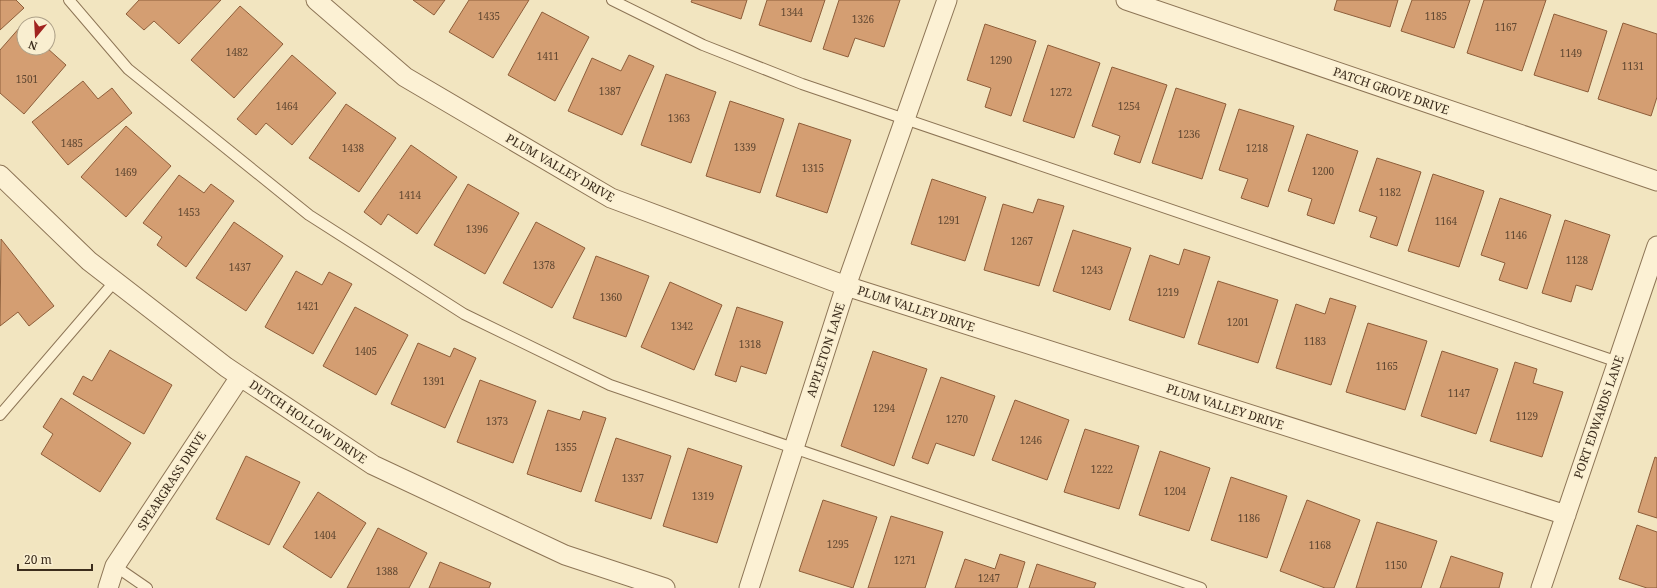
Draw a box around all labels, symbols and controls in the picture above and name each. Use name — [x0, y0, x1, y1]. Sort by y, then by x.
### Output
house number: 1344 — [781, 5, 804, 19]
house number: 1435 — [478, 9, 500, 23]
house number: 1185 — [1425, 9, 1447, 23]
house number: 1326 — [852, 12, 875, 26]
north arrow — [16, 16, 56, 56]
house number: 1167 — [1495, 20, 1518, 34]
text: N — [26, 37, 39, 54]
house number: 1482 — [226, 45, 248, 59]
house number: 1149 — [1560, 46, 1582, 60]
house number: 1411 — [537, 49, 559, 63]
house number: 1290 — [990, 53, 1013, 67]
house number: 1131 — [1622, 59, 1644, 73]
street label: PATCH GROVE DRIVE — [1331, 63, 1451, 118]
house number: 1501 — [16, 72, 38, 86]
house number: 1387 — [599, 84, 622, 98]
house number: 1272 — [1050, 85, 1072, 99]
house number: 1464 — [276, 99, 299, 113]
house number: 1254 — [1118, 99, 1141, 113]
house number: 1363 — [668, 111, 691, 125]
house number: 1236 — [1178, 127, 1201, 141]
street label: PLUM VALLEY DRIVE — [503, 130, 618, 206]
house number: 1485 — [61, 136, 83, 150]
house number: 1339 — [734, 140, 756, 154]
house number: 1438 — [342, 141, 365, 155]
house number: 1218 — [1246, 141, 1269, 155]
house number: 1315 — [802, 161, 824, 175]
house number: 1200 — [1312, 164, 1335, 178]
house number: 1469 — [115, 165, 137, 179]
house number: 1182 — [1379, 185, 1401, 199]
house number: 1414 — [399, 188, 422, 202]
house number: 1453 — [178, 205, 201, 219]
house number: 1291 — [938, 213, 960, 227]
house number: 1164 — [1435, 214, 1458, 228]
house number: 1396 — [466, 222, 489, 236]
house number: 1146 — [1505, 228, 1528, 242]
house number: 1267 — [1011, 234, 1034, 248]
house number: 1128 — [1566, 253, 1589, 267]
house number: 1378 — [533, 258, 556, 272]
house number: 1437 — [229, 260, 252, 274]
house number: 1243 — [1081, 263, 1104, 277]
street label: PLUM VALLEY DRIVE — [855, 281, 977, 336]
house number: 1219 — [1157, 285, 1179, 299]
house number: 1360 — [600, 290, 623, 304]
house number: 1421 — [297, 299, 319, 313]
street label: APPLETON LANE — [802, 300, 849, 399]
house number: 1201 — [1227, 315, 1249, 329]
house number: 1342 — [671, 319, 693, 333]
house number: 1183 — [1304, 334, 1327, 348]
house number: 1318 — [739, 337, 762, 351]
house number: 1405 — [355, 344, 377, 358]
street label: PORT EDWARDS LANE — [1569, 353, 1628, 481]
house number: 1165 — [1376, 359, 1398, 373]
house number: 1391 — [423, 374, 445, 388]
street label: DUTCH HOLLOW DRIVE — [246, 376, 371, 467]
street label: PLUM VALLEY DRIVE — [1164, 379, 1286, 434]
house number: 1147 — [1448, 386, 1471, 400]
house number: 1294 — [873, 401, 896, 415]
house number: 1129 — [1516, 409, 1538, 423]
house number: 1270 — [946, 412, 969, 426]
house number: 1373 — [486, 414, 509, 428]
street label: SPEARGRASS DRIVE — [133, 428, 210, 534]
house number: 1246 — [1020, 433, 1043, 447]
house number: 1355 — [555, 440, 577, 454]
house number: 1222 — [1091, 462, 1113, 476]
house number: 1337 — [622, 471, 645, 485]
house number: 1204 — [1164, 484, 1187, 498]
house number: 1319 — [692, 489, 714, 503]
house number: 1186 — [1238, 511, 1261, 525]
house number: 1404 — [314, 528, 337, 542]
house number: 1295 — [827, 537, 849, 551]
house number: 1168 — [1309, 538, 1332, 552]
scale bar — [18, 546, 92, 572]
text: 20 m — [24, 551, 52, 568]
house number: 1271 — [894, 553, 916, 567]
house number: 1150 — [1385, 558, 1408, 572]
house number: 1388 — [376, 564, 399, 578]
house number: 1247 — [978, 571, 1001, 585]

